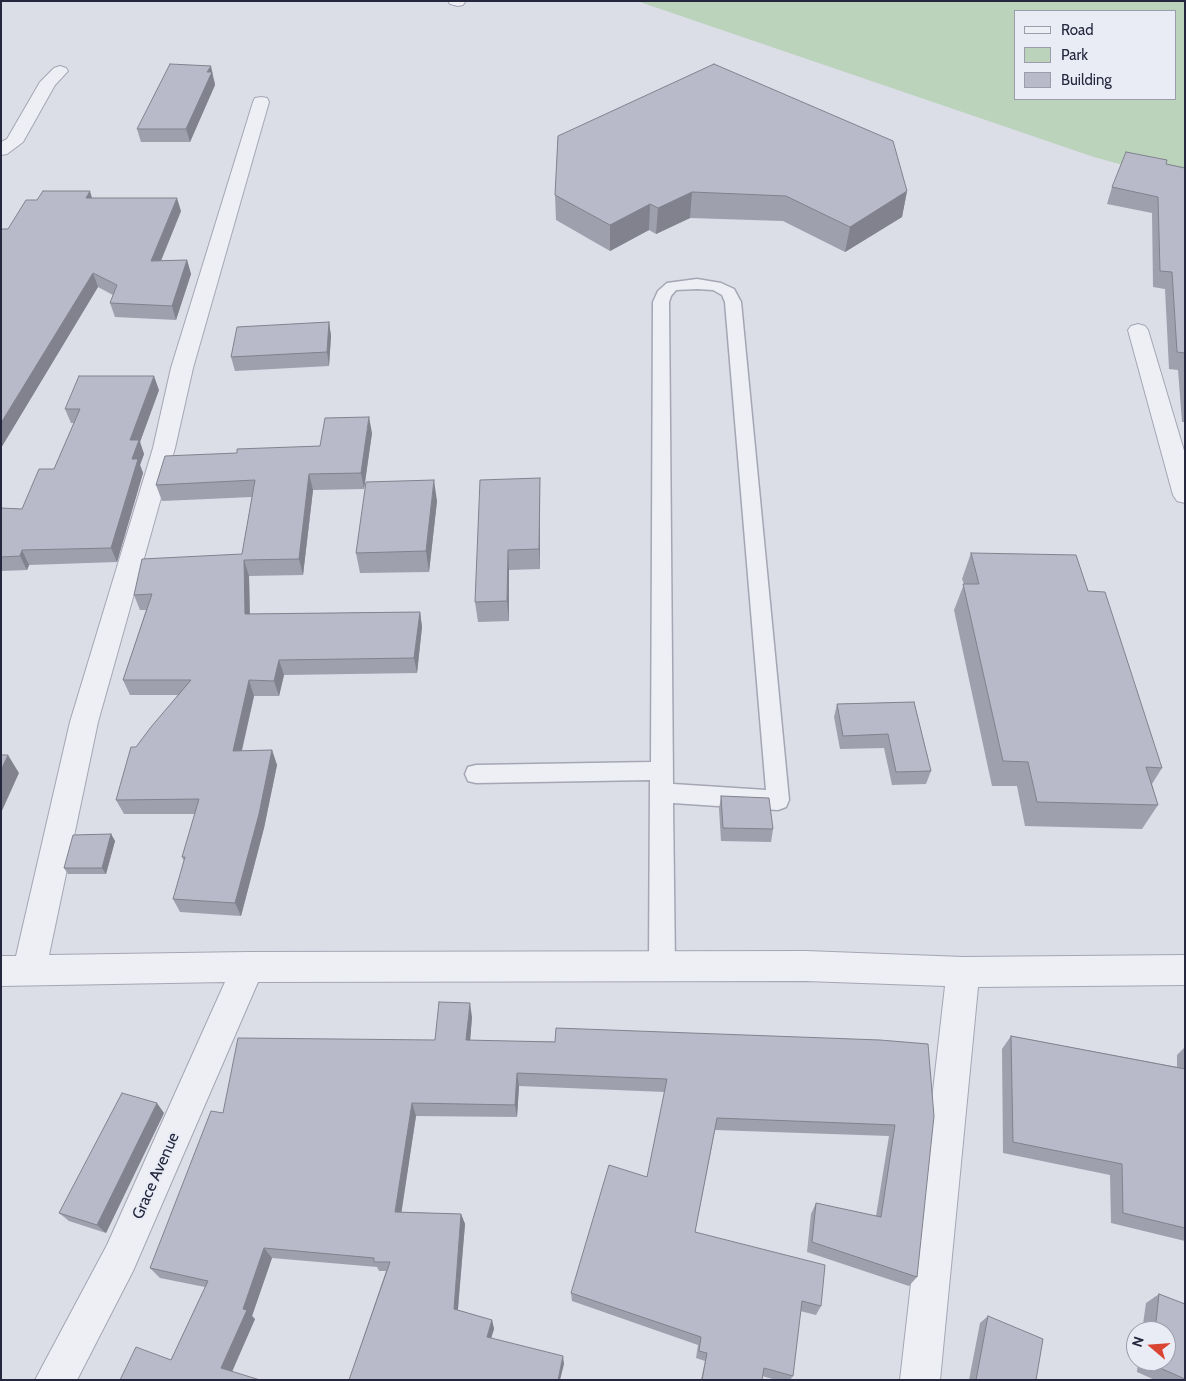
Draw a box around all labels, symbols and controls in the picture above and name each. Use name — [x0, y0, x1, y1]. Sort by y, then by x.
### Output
legend — [1014, 10, 1176, 100]
text: Road — [1061, 21, 1094, 39]
text: Park — [1061, 46, 1088, 64]
text: Building — [1061, 71, 1112, 89]
street label: Grace Avenue — [128, 1130, 184, 1222]
north arrow — [1126, 1321, 1176, 1371]
text: N — [1128, 1334, 1148, 1349]

